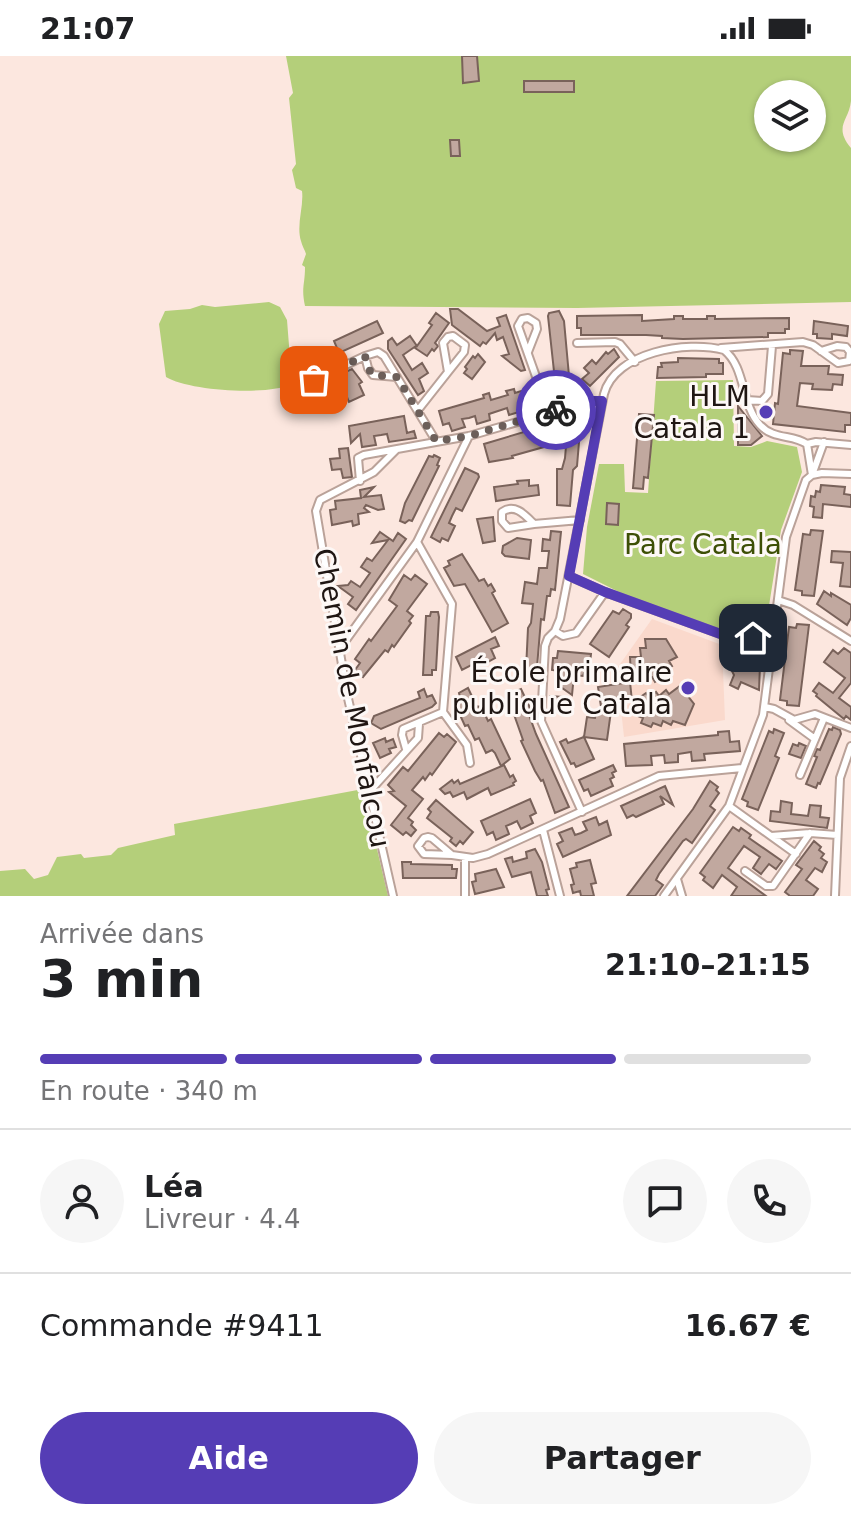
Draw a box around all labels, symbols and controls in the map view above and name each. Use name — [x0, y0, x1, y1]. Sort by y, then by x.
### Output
text: 21:07 — [40, 11, 136, 46]
map controls — [754, 80, 826, 152]
button: layers — [754, 80, 826, 152]
pin — [280, 346, 348, 414]
icon: bag — [292, 358, 336, 402]
courier — [516, 370, 596, 450]
place label: HLM Catala 1 — [634, 380, 750, 445]
icon: bike — [534, 388, 578, 432]
marker: HLM Catala 1 — [757, 403, 775, 421]
park label: Parc Catala — [624, 528, 782, 561]
street label: Chemin de Monfalcou — [307, 546, 397, 850]
pin — [719, 604, 787, 672]
icon: home — [731, 616, 775, 660]
place label: École primaire publique Catala — [452, 655, 672, 721]
marker: École primaire publique Catala — [679, 679, 697, 697]
text: Arrivée dans — [40, 919, 204, 949]
text: 21:10–21:15 — [605, 947, 811, 982]
text: 3 min — [40, 949, 203, 1009]
text: En route · 340 m — [40, 1076, 258, 1106]
button: person — [40, 1159, 124, 1243]
button: chat — [623, 1159, 707, 1243]
button: phone — [727, 1159, 811, 1243]
text: Léa — [144, 1169, 204, 1204]
text: Livreur · 4.4 — [144, 1204, 301, 1234]
text: Commande #9411 — [40, 1308, 324, 1343]
text: 16.67 € — [685, 1308, 811, 1343]
button: Aide — [40, 1412, 418, 1504]
button: Partager — [434, 1412, 811, 1504]

